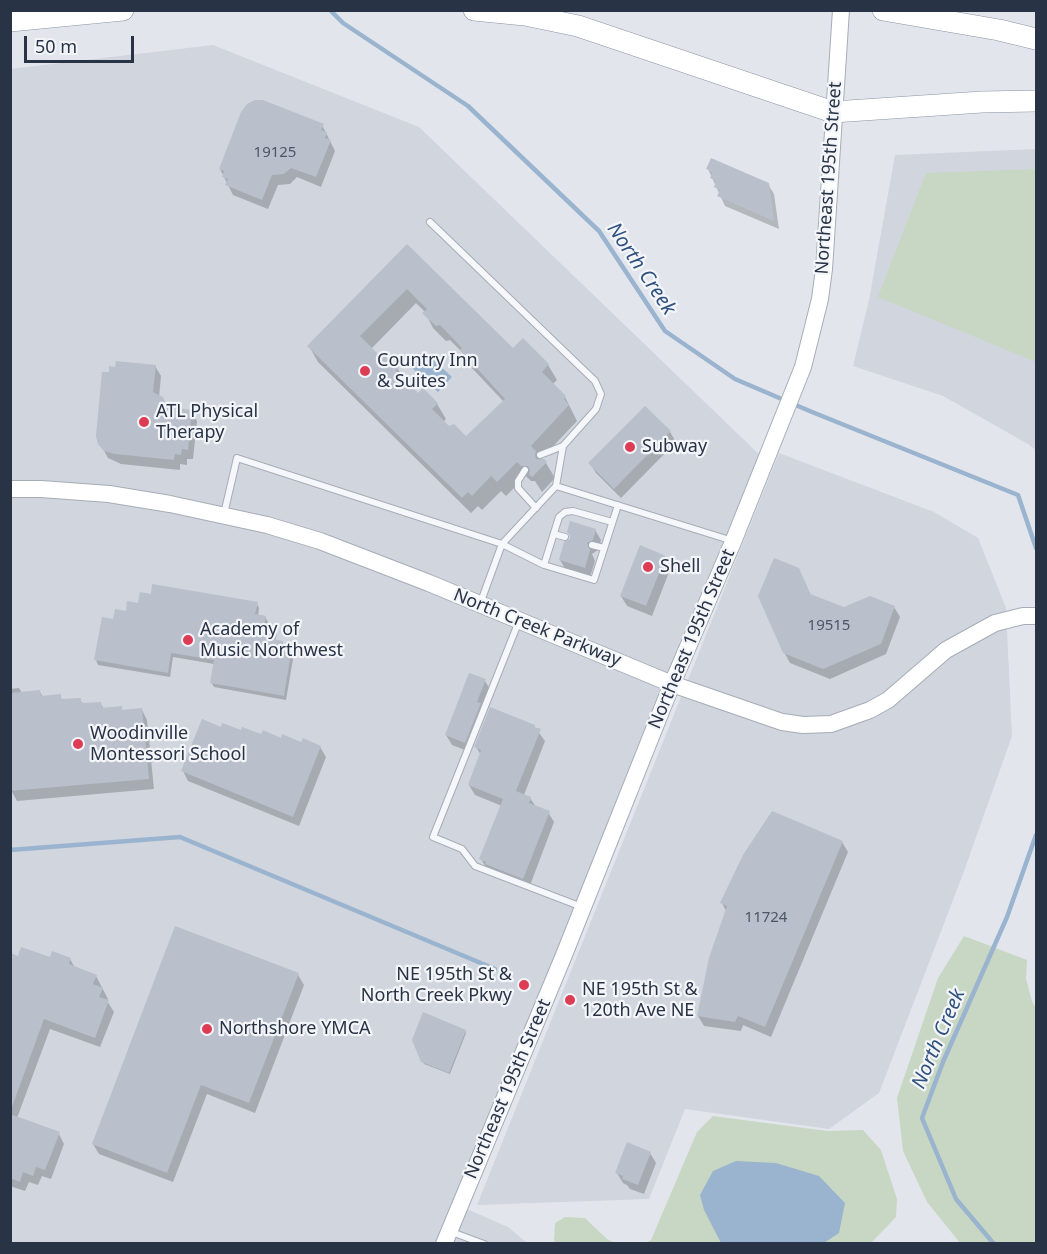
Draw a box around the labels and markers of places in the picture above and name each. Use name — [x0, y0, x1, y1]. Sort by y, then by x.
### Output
place label: Country Inn & Suites — [377, 350, 478, 392]
marker: Country Inn & Suites — [358, 364, 372, 378]
place label: ATL Physical Therapy — [156, 401, 258, 444]
marker: ATL Physical Therapy — [137, 415, 151, 429]
place label: Subway — [642, 436, 707, 458]
marker: Subway — [623, 440, 637, 454]
place label: Shell — [660, 556, 700, 578]
marker: Shell — [641, 560, 655, 574]
place label: Academy of Music Northwest — [200, 619, 343, 662]
marker: Academy of Music Northwest — [181, 633, 195, 647]
place label: Woodinville Montessori School — [90, 723, 246, 766]
marker: Woodinville Montessori School — [71, 737, 85, 751]
place label: NE 195th St & North Creek Pkwy — [361, 964, 512, 1006]
marker: NE 195th St & North Creek Pkwy — [517, 978, 531, 992]
place label: NE 195th St & 120th Ave NE — [582, 979, 698, 1022]
marker: NE 195th St & 120th Ave NE — [563, 993, 577, 1007]
place label: Northshore YMCA — [219, 1018, 371, 1040]
marker: Northshore YMCA — [200, 1022, 214, 1036]

